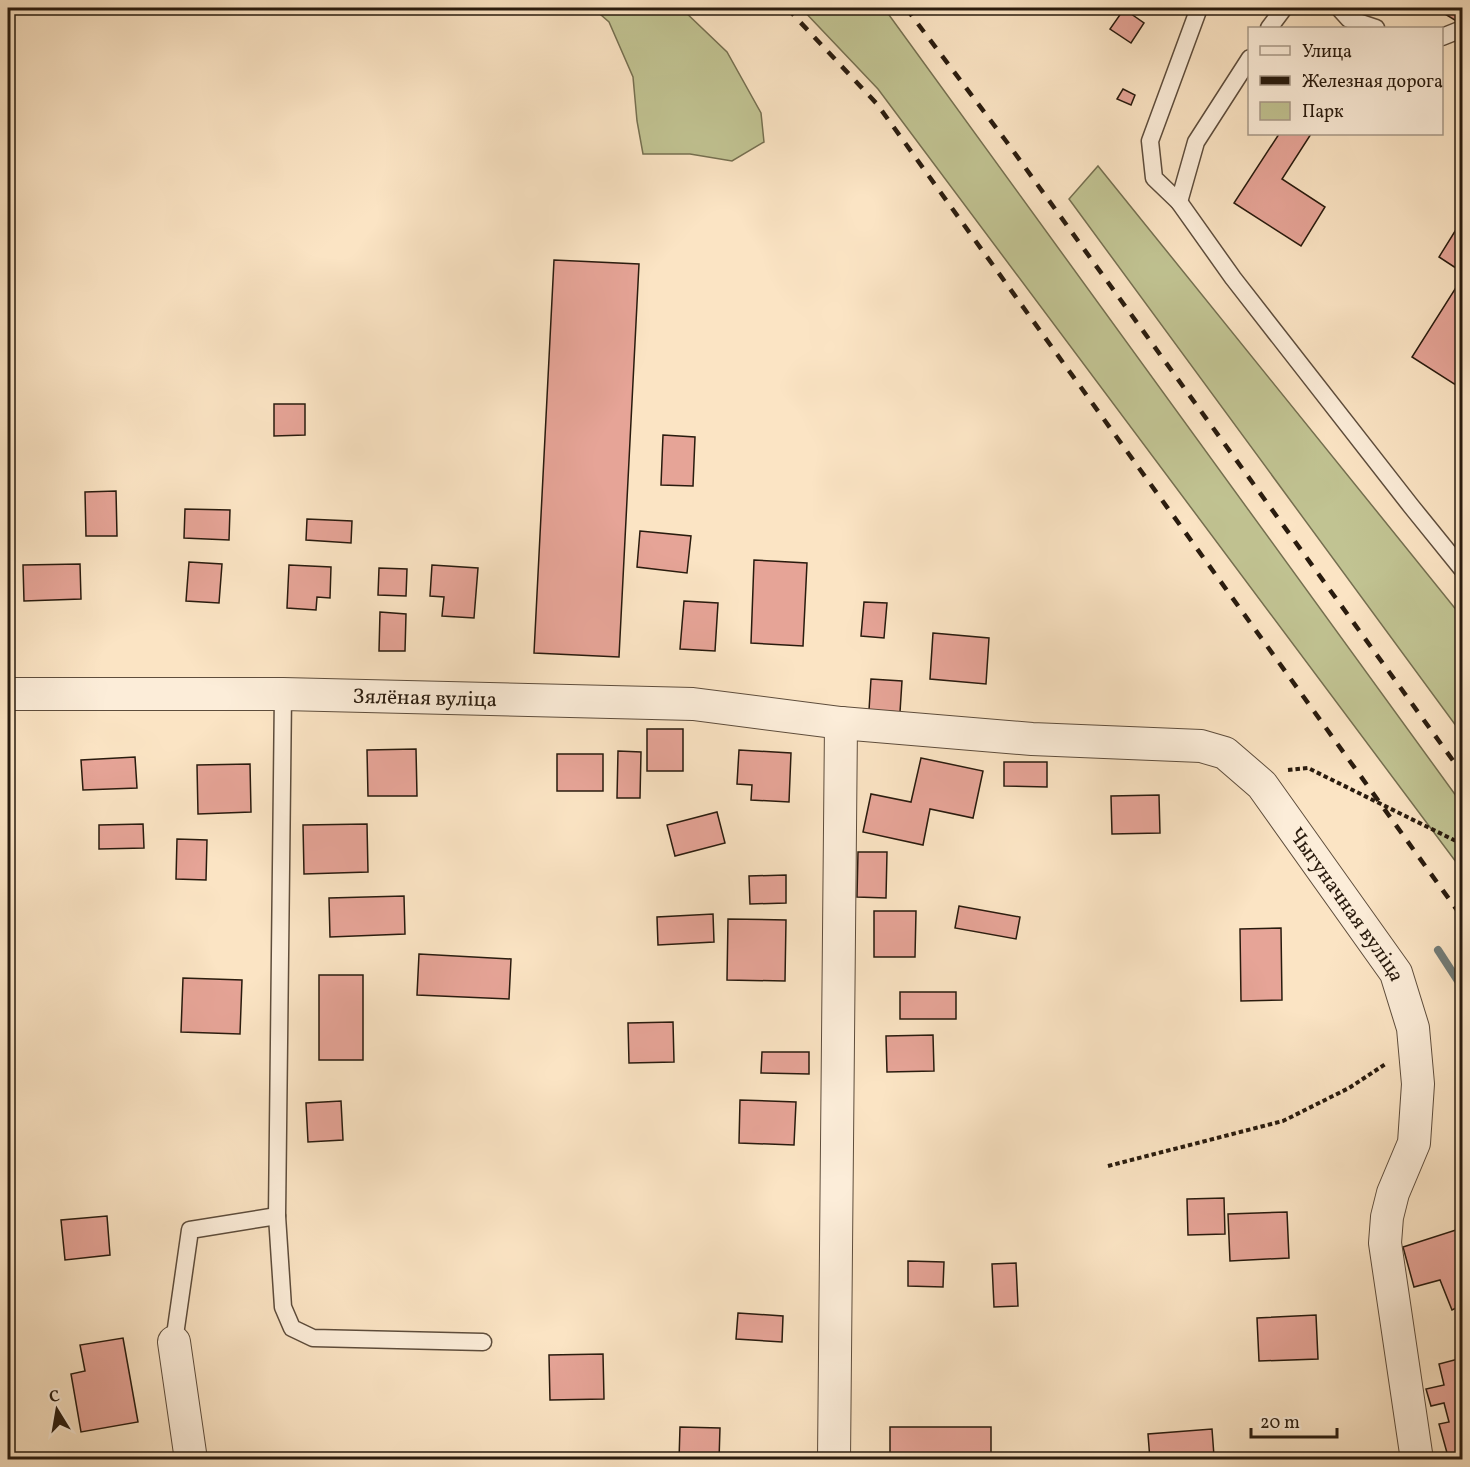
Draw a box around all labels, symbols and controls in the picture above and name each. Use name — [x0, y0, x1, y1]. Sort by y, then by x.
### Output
legend — [1248, 27, 1443, 135]
text: Улица — [1302, 40, 1352, 65]
text: Железная дорога — [1302, 70, 1443, 95]
text: Парк — [1302, 100, 1344, 125]
street label: Зялёная вуліца — [352, 683, 498, 715]
street label: Чыгуначная вуліца — [1281, 822, 1411, 985]
north arrow — [27, 1380, 87, 1440]
text: С — [47, 1385, 62, 1409]
scale bar — [1251, 1401, 1336, 1439]
text: 20 m — [1260, 1411, 1300, 1436]

